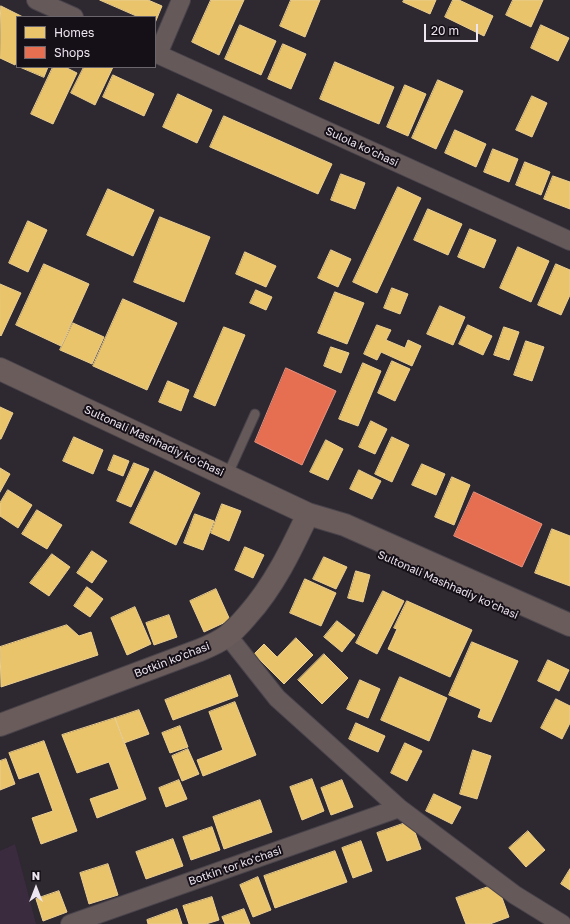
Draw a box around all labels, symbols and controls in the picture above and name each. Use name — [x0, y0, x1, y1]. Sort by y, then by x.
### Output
legend — [16, 16, 156, 68]
scale bar — [426, 16, 480, 42]
text: 20 m — [431, 23, 459, 38]
text: Homes — [54, 25, 94, 40]
text: Shops — [54, 45, 90, 60]
street label: Sulola ko'chasi — [324, 124, 400, 170]
street label: Sultonali Mashhadiy ko'chasi — [82, 403, 226, 479]
street label: Sultonali Mashhadiy ko'chasi — [376, 548, 520, 622]
street label: Botkin ko'chasi — [132, 640, 212, 680]
street label: Botkin tor ko'chasi — [187, 844, 283, 888]
north arrow — [16, 868, 56, 908]
text: N — [32, 869, 40, 882]

